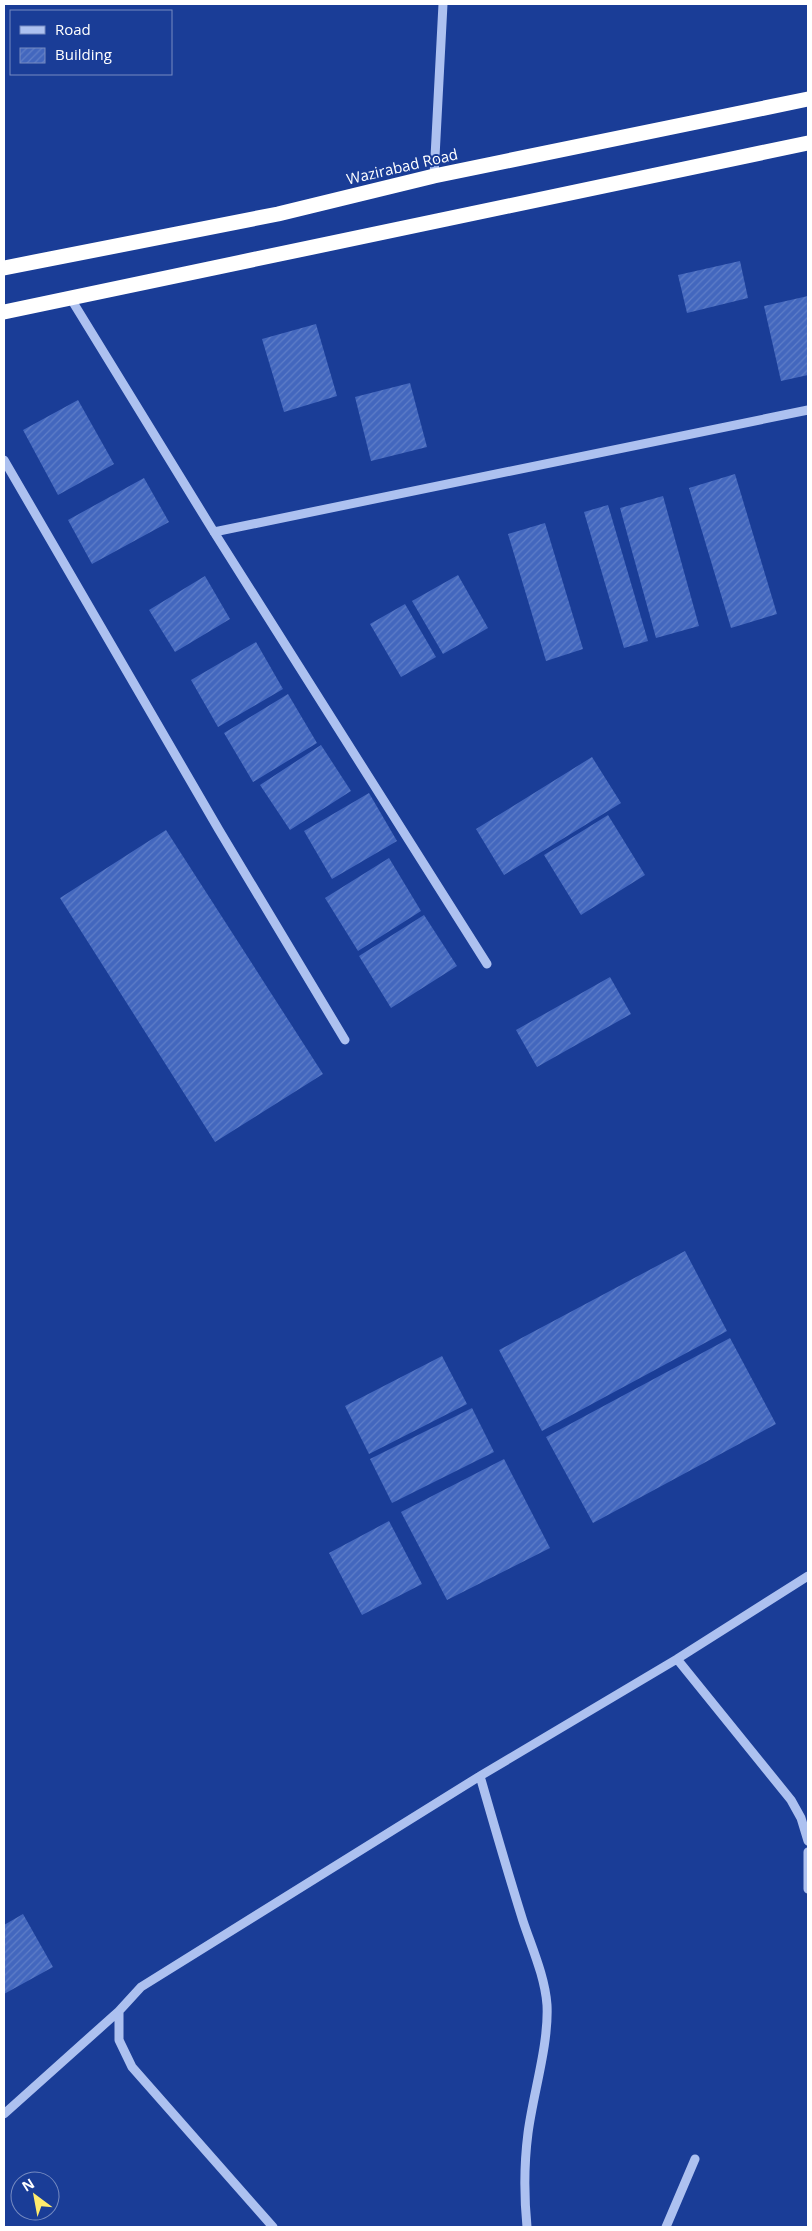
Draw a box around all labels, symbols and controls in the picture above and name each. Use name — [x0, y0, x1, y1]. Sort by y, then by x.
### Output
legend — [10, 10, 172, 75]
text: Road — [55, 19, 91, 39]
text: Building — [55, 44, 112, 64]
street label: Wazirabad Road — [344, 143, 460, 189]
north arrow — [10, 2171, 60, 2221]
text: N — [18, 2173, 38, 2196]

